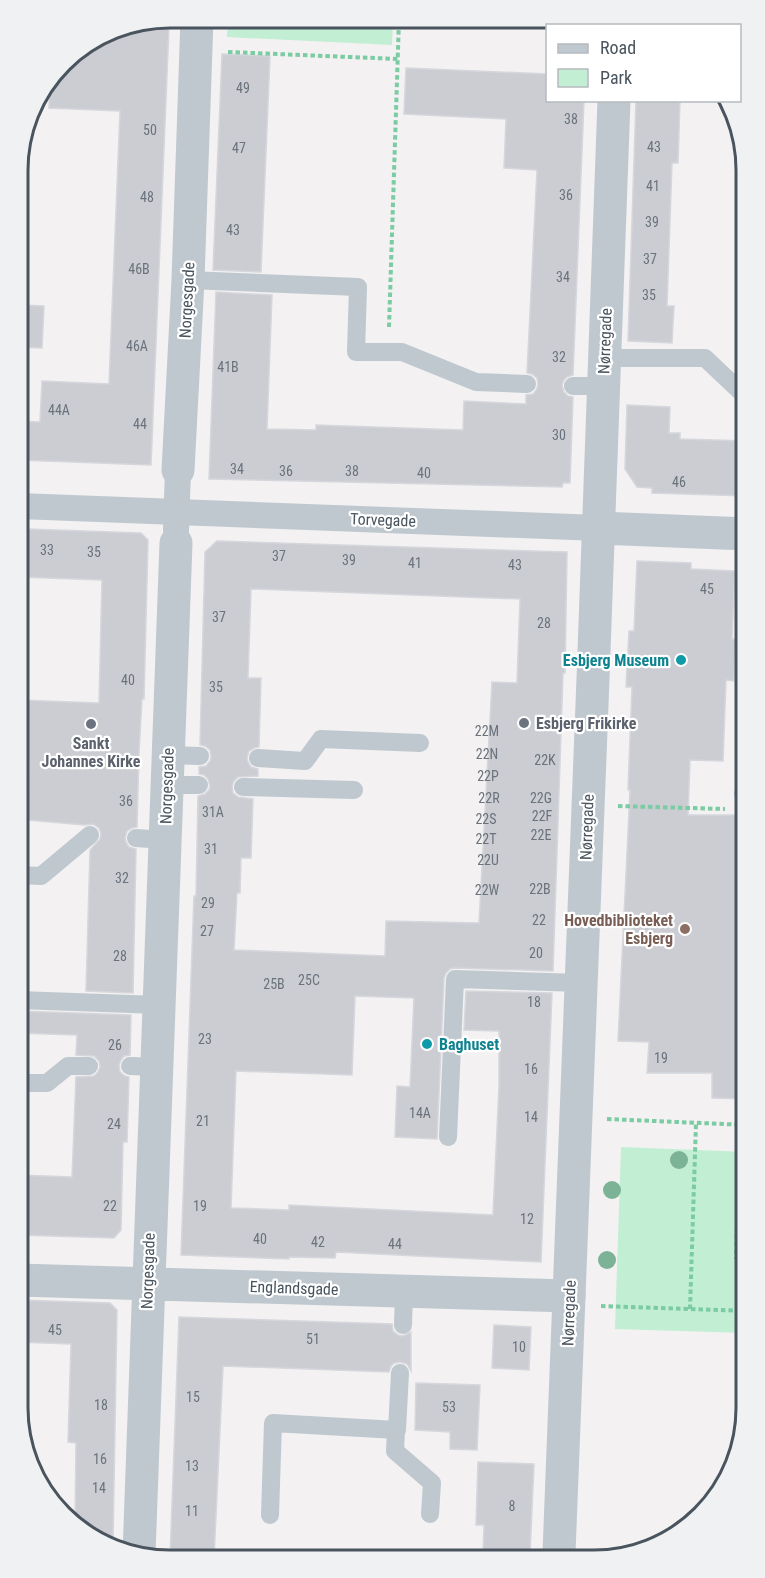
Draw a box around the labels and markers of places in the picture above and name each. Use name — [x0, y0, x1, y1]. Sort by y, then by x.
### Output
place label: Esbjerg Museum — [563, 651, 669, 670]
marker: Esbjerg Museum — [674, 653, 688, 667]
place label: Esbjerg Frikirke — [536, 714, 637, 733]
marker: Esbjerg Frikirke — [517, 716, 531, 730]
marker: Sankt Johannes Kirke — [84, 717, 98, 731]
place label: Sankt Johannes Kirke — [42, 734, 141, 771]
place label: Hovedbiblioteket Esbjerg — [564, 911, 673, 948]
marker: Hovedbiblioteket Esbjerg — [678, 922, 692, 936]
place label: Baghuset — [439, 1035, 499, 1054]
marker: Baghuset — [420, 1037, 434, 1051]

